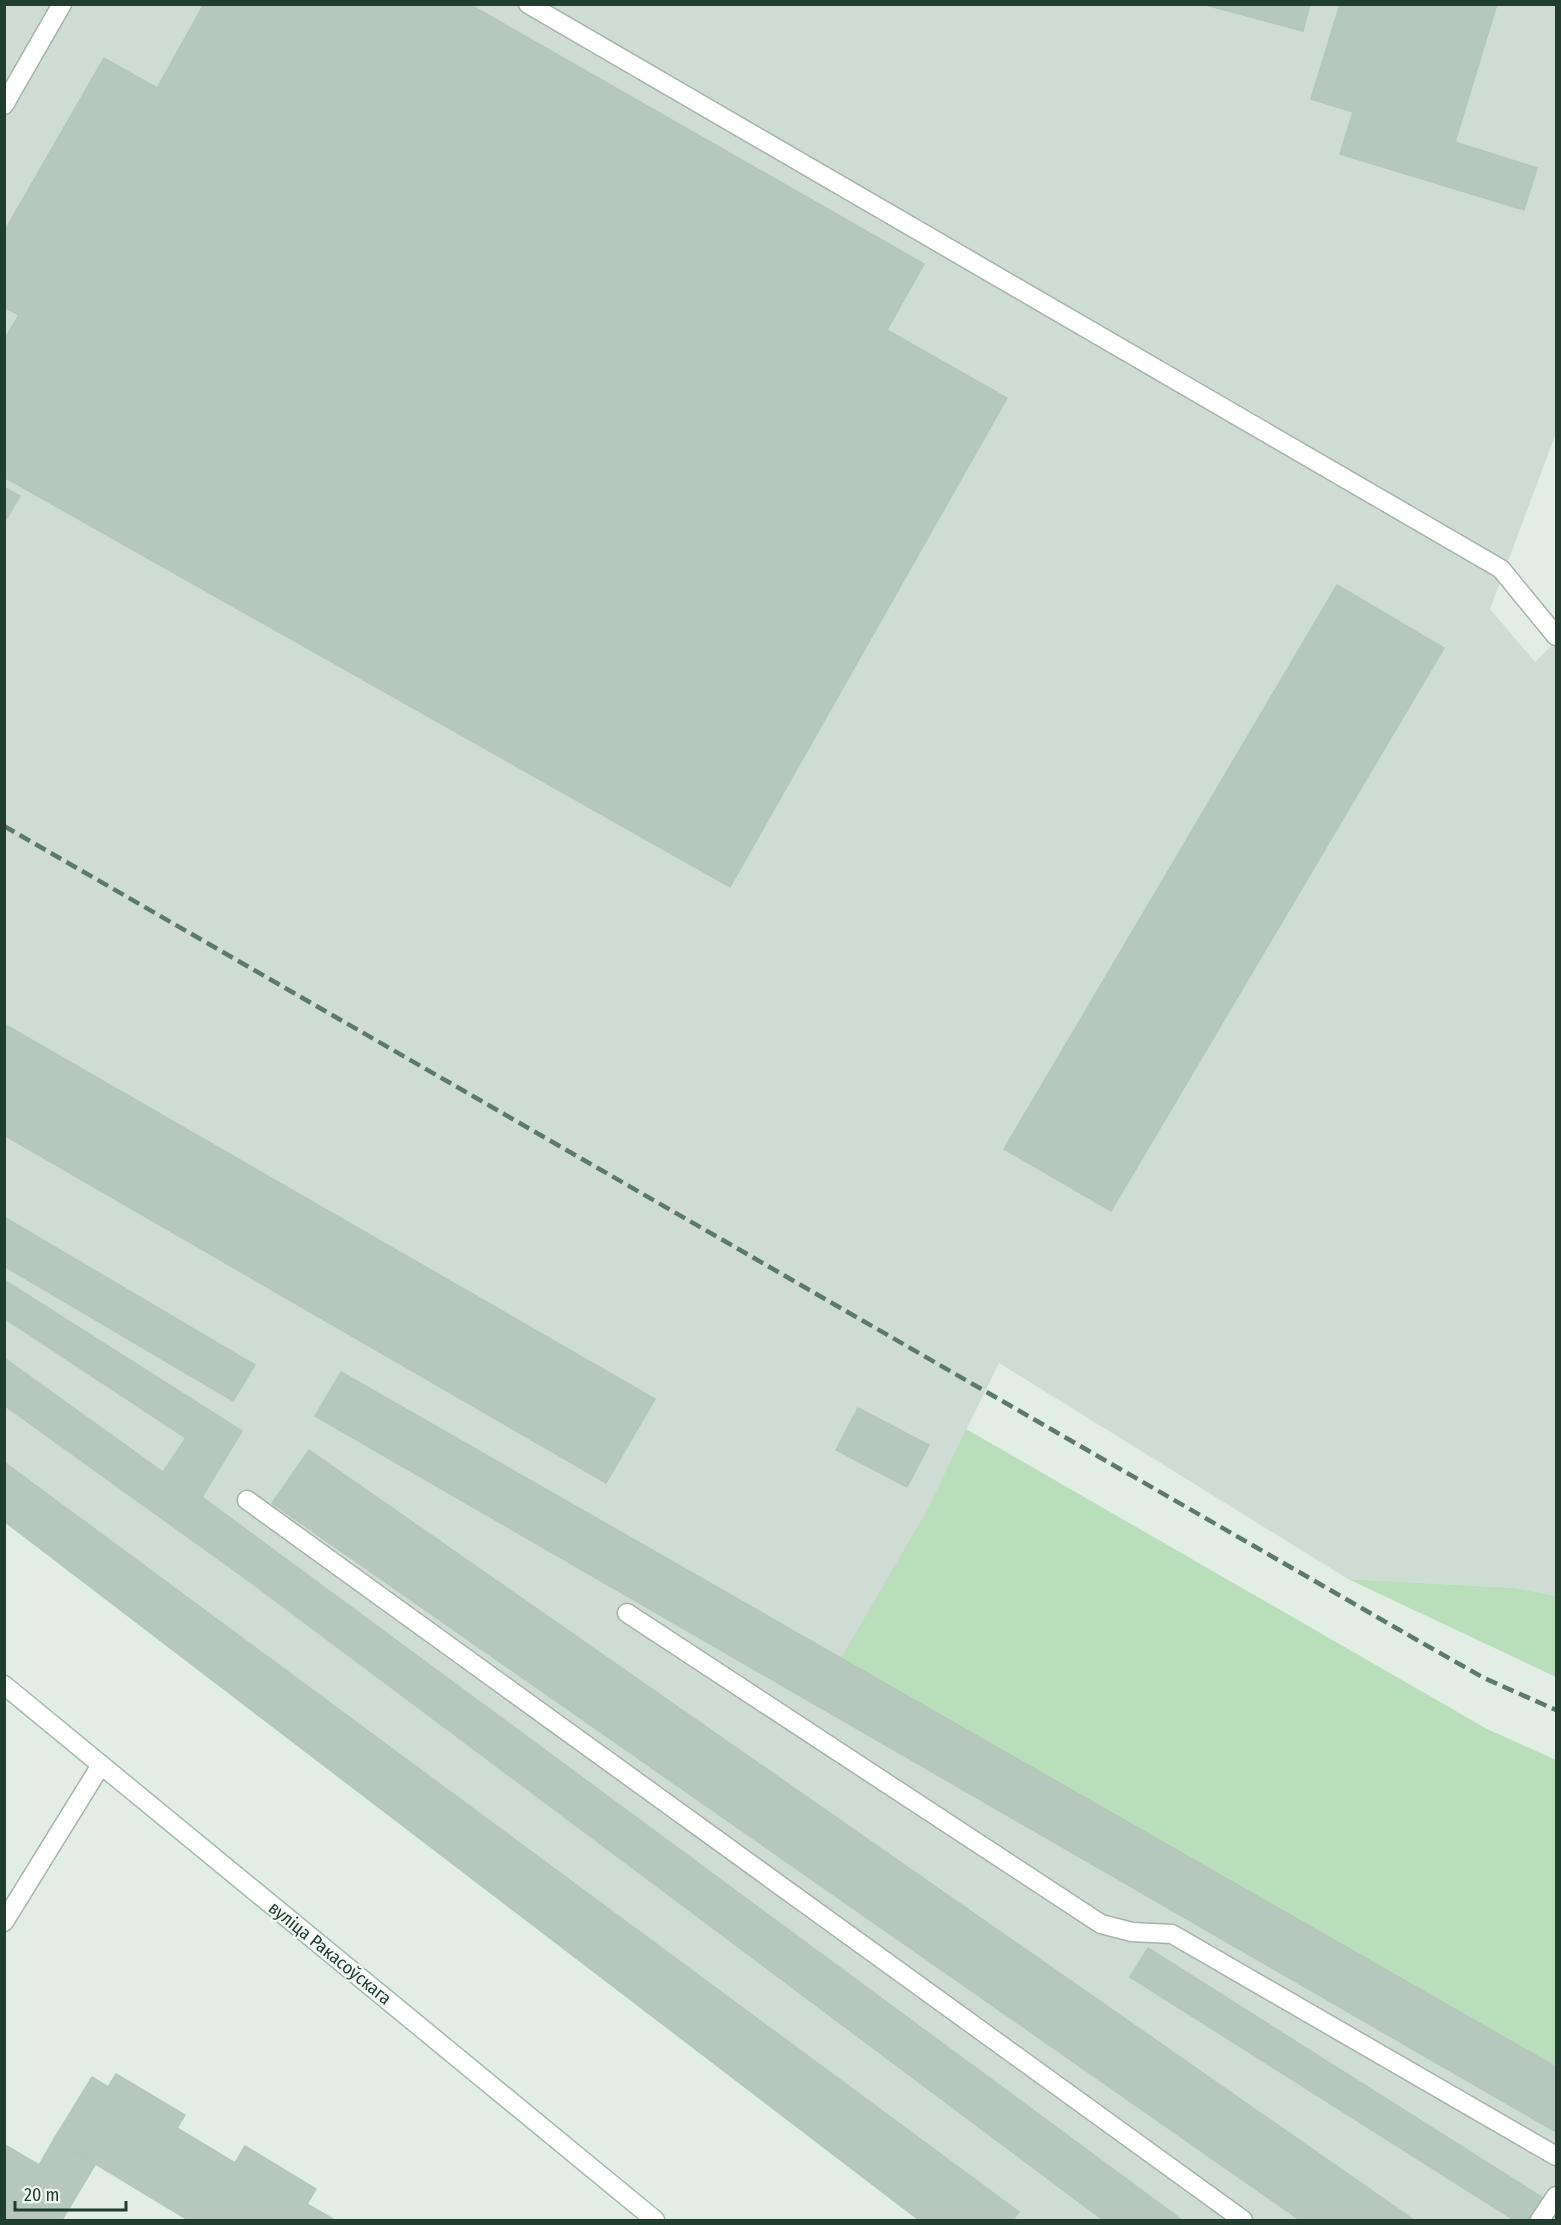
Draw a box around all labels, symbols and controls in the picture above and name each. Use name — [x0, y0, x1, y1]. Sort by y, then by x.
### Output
street label: вуліца Ракасоўскага — [264, 1897, 396, 2009]
scale bar — [15, 2174, 126, 2212]
text: 20 m — [24, 2184, 59, 2206]

